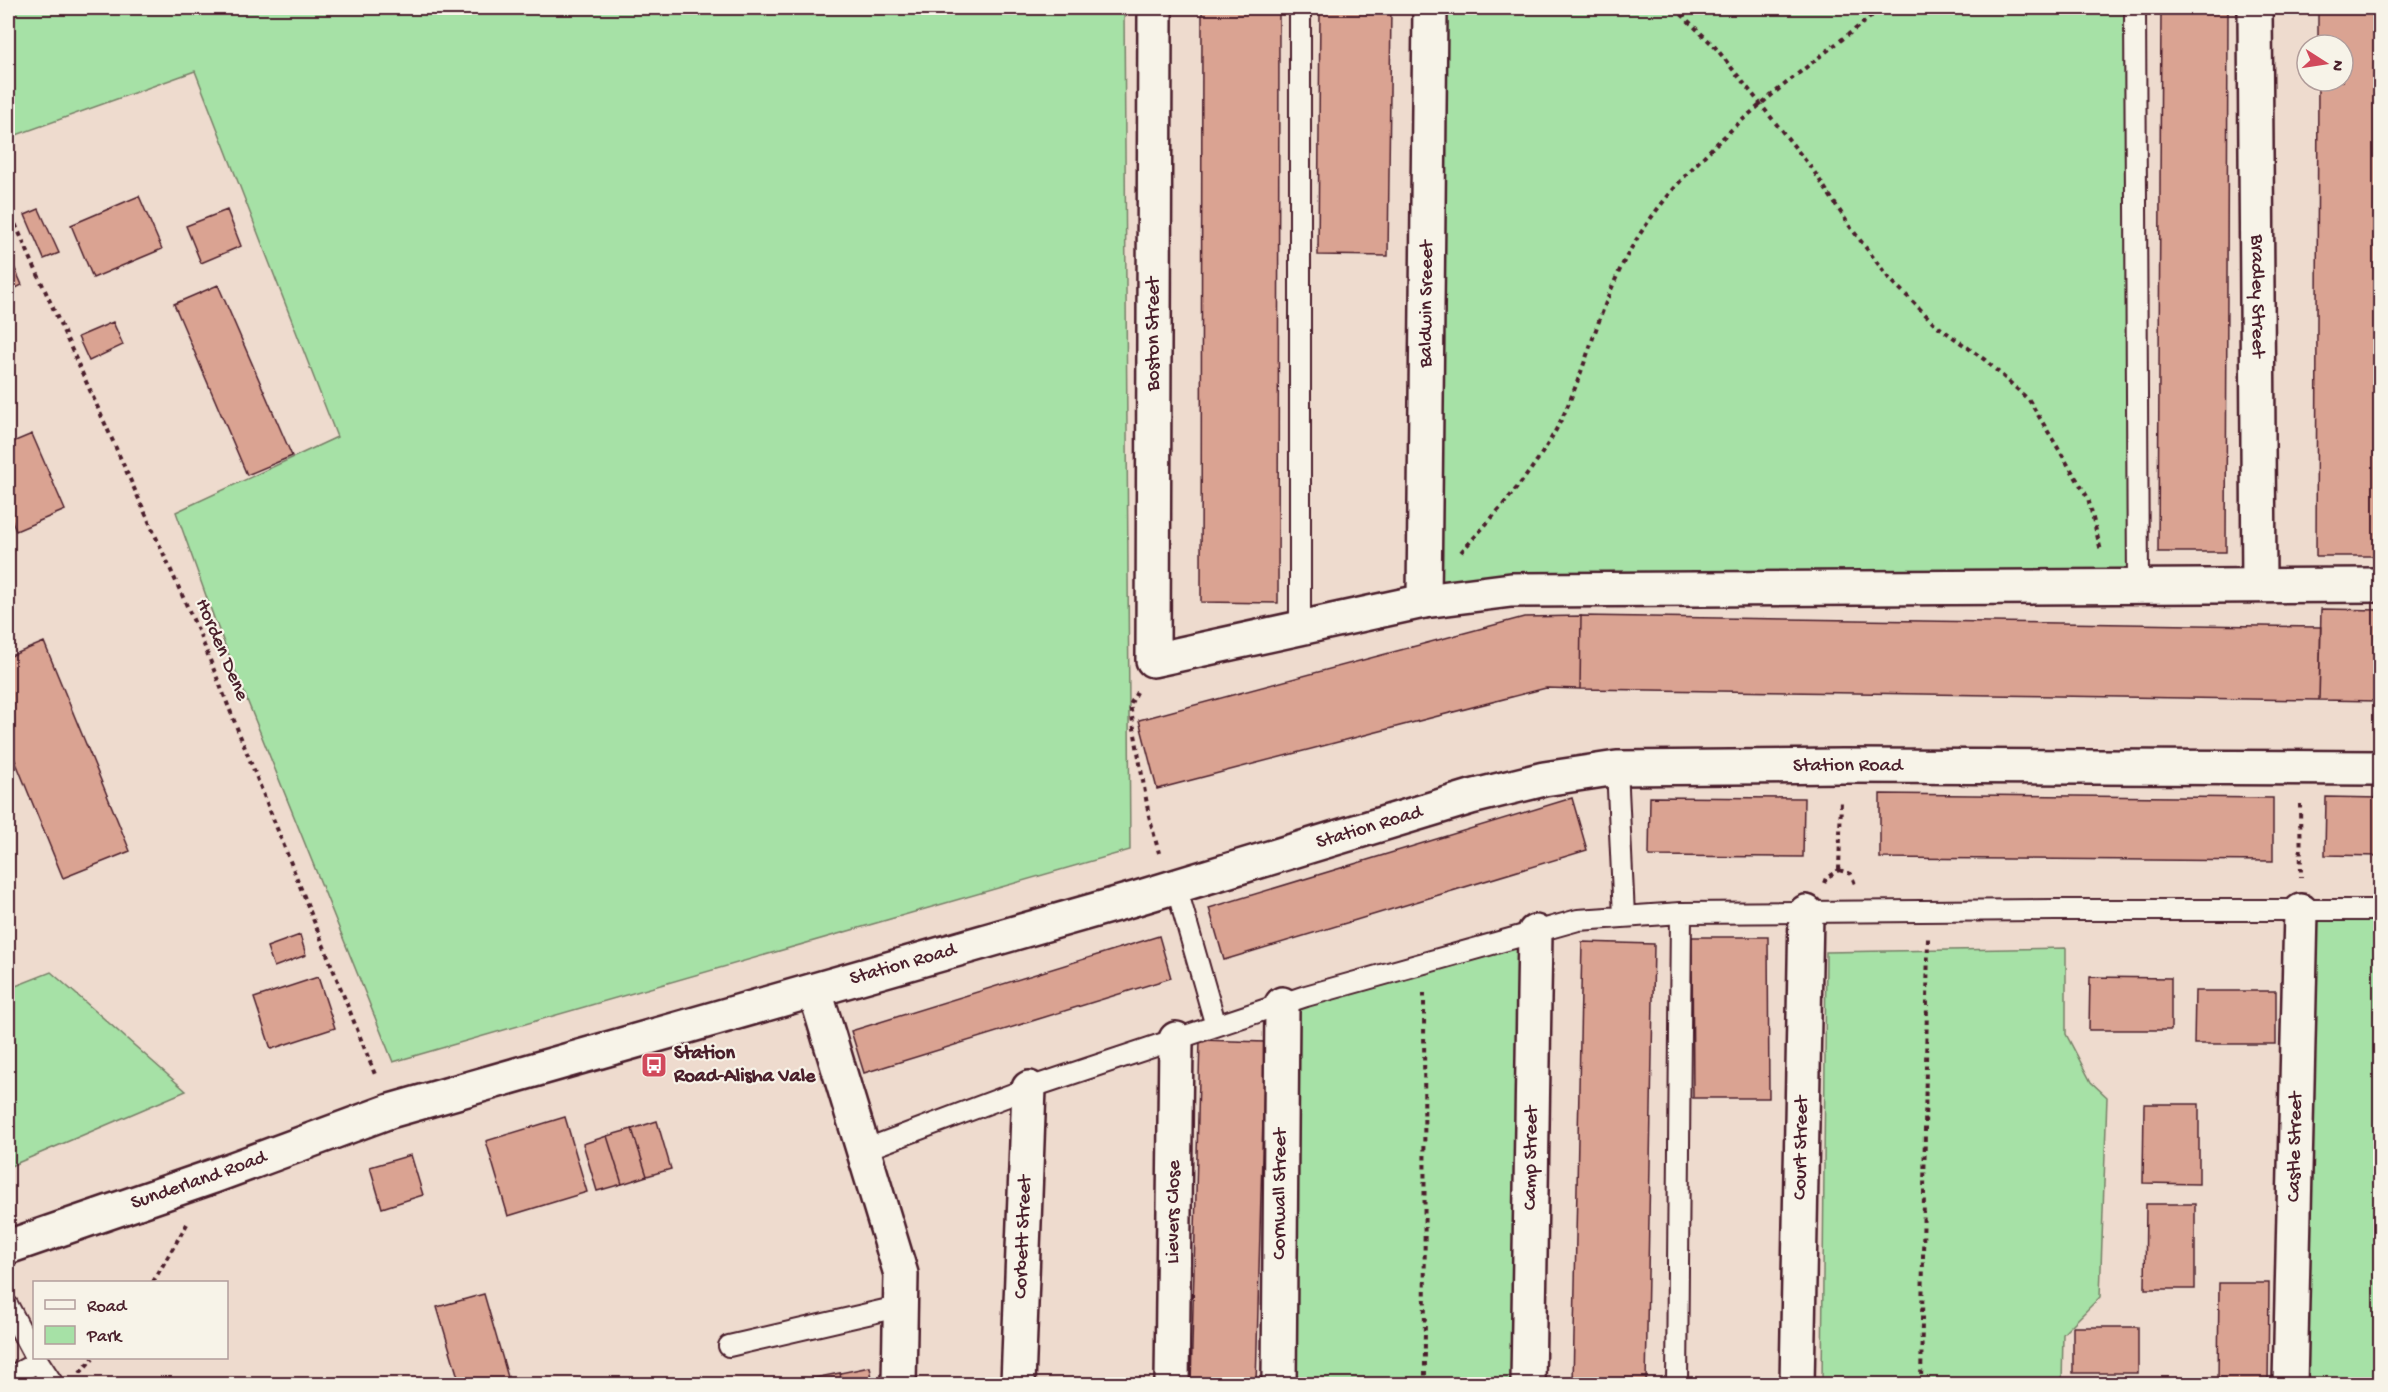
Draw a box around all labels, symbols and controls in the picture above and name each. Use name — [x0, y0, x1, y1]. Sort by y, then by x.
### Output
north arrow — [2295, 33, 2355, 93]
text: N — [2326, 58, 2347, 73]
street label: Bradley Street — [2245, 233, 2269, 359]
street label: Baldwin Sreeet — [1415, 239, 1439, 369]
street label: Boston Street — [1143, 275, 1166, 392]
street label: Horden Dene — [189, 596, 253, 705]
street label: Station Road — [1793, 754, 1905, 778]
street label: Station Road — [1314, 800, 1427, 855]
street label: Station Road — [847, 938, 961, 991]
place label: Station Road-Alisha Vale — [673, 1043, 816, 1089]
bus stop icon: Station Road-Alisha Vale — [639, 1050, 669, 1080]
street label: Castle Street — [2283, 1090, 2308, 1202]
street label: Court Street — [1789, 1094, 1814, 1200]
street label: Camp Street — [1519, 1104, 1544, 1210]
street label: Cornwall Street — [1268, 1126, 1293, 1260]
street label: Sunderland Road — [128, 1145, 272, 1215]
street label: Lievers Close — [1162, 1159, 1186, 1264]
street label: Corbett Street — [1010, 1173, 1037, 1299]
legend — [33, 1281, 228, 1359]
text: Road — [87, 1297, 128, 1318]
text: Park — [86, 1327, 123, 1348]

